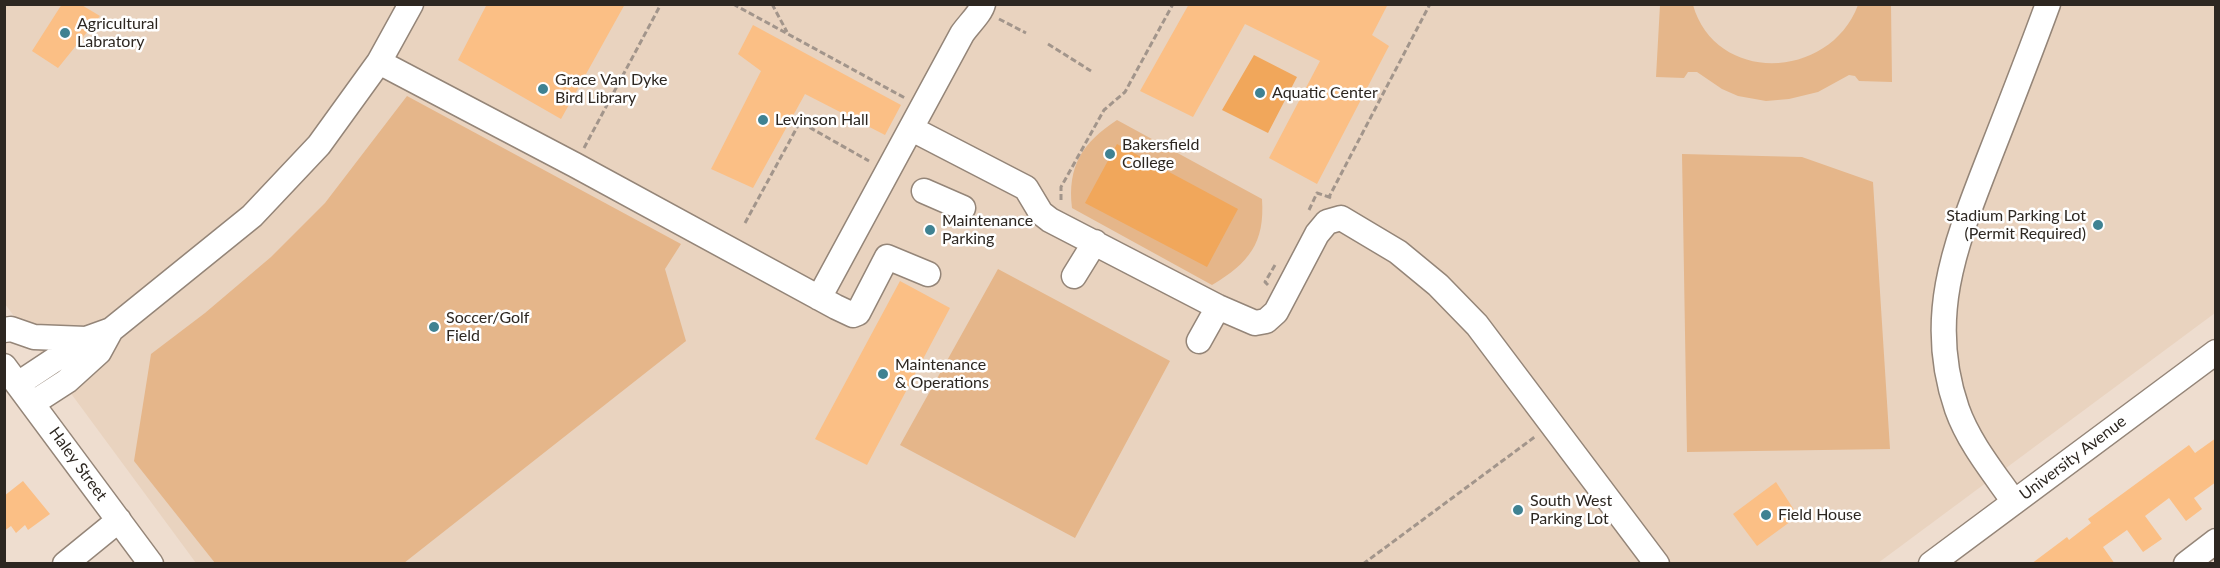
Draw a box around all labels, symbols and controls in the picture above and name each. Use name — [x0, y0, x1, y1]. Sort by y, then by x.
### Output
place label: Agricultural Labratory — [77, 14, 158, 52]
marker: Agricultural Labratory — [58, 26, 72, 40]
place label: Grace Van Dyke Bird Library — [555, 70, 667, 108]
marker: Grace Van Dyke Bird Library — [536, 82, 550, 96]
place label: Aquatic Center — [1272, 83, 1378, 103]
marker: Aquatic Center — [1253, 86, 1267, 100]
place label: Levinson Hall — [775, 110, 868, 130]
marker: Levinson Hall — [756, 113, 770, 127]
place label: Bakersfield College — [1122, 135, 1199, 173]
marker: Bakersfield College — [1103, 147, 1117, 161]
place label: Stadium Parking Lot (Permit Required) — [1946, 206, 2086, 244]
place label: Maintenance Parking — [942, 211, 1033, 249]
marker: Stadium Parking Lot (Permit Required) — [2091, 218, 2105, 232]
marker: Maintenance Parking — [923, 223, 937, 237]
place label: Soccer/Golf Field — [446, 308, 529, 346]
marker: Soccer/Golf Field — [427, 320, 441, 334]
place label: Maintenance & Operations — [895, 355, 989, 393]
marker: Maintenance & Operations — [876, 367, 890, 381]
street label: University Avenue — [2016, 412, 2130, 504]
street label: Haley Street — [45, 423, 111, 505]
place label: South West Parking Lot — [1530, 491, 1612, 529]
marker: South West Parking Lot — [1511, 503, 1525, 517]
place label: Field House — [1778, 505, 1861, 525]
marker: Field House — [1759, 508, 1773, 522]

